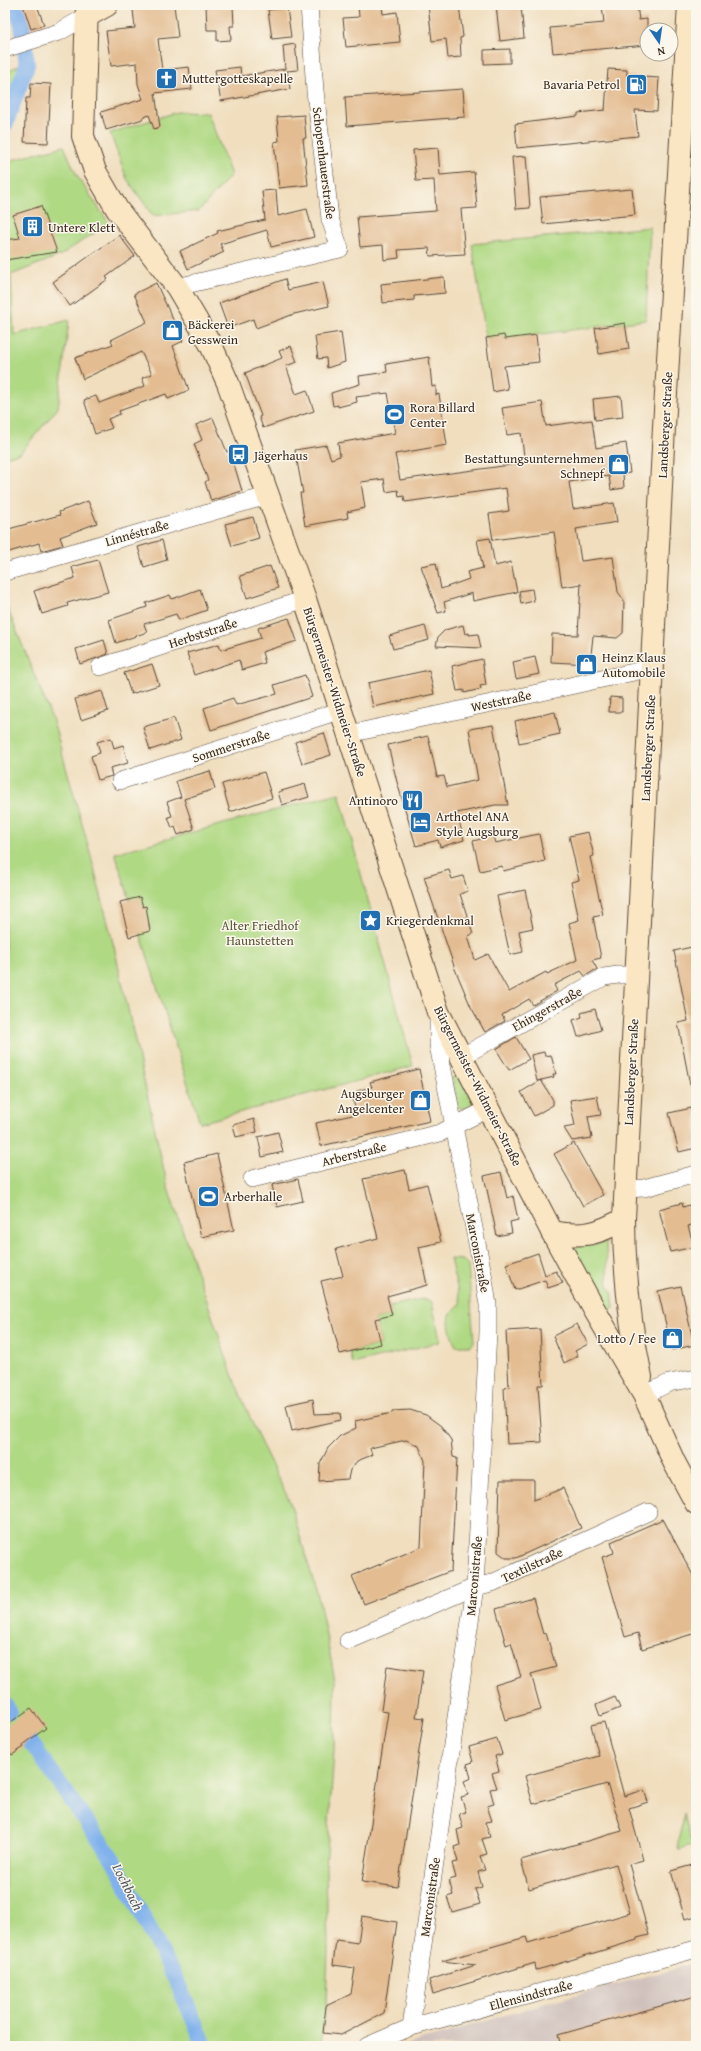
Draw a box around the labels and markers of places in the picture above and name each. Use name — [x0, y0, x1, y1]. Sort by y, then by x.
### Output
church icon: Muttergotteskapelle — [154, 65, 180, 91]
place label: Muttergotteskapelle — [182, 69, 293, 88]
fuel station icon: Bavaria Petrol — [623, 71, 649, 97]
place label: Bavaria Petrol — [543, 75, 620, 94]
building icon: Untere Klett — [20, 214, 46, 240]
place label: Untere Klett — [48, 218, 116, 237]
place label: Bäckerei Gesswein — [188, 315, 239, 349]
shop icon: Bäckerei Gesswein — [160, 318, 186, 344]
place label: Rora Billard Center — [410, 398, 475, 432]
sports icon: Rora Billard Center — [382, 401, 408, 427]
bus stop icon: Jägerhaus — [226, 442, 252, 468]
place label: Jägerhaus — [252, 446, 308, 465]
place label: Bestattungsunternehmen Schnepf — [464, 449, 606, 483]
shop icon: Bestattungsunternehmen Schnepf — [606, 452, 632, 478]
place label: Heinz Klaus Automobile — [602, 648, 666, 682]
shop icon: Heinz Klaus Automobile — [574, 651, 600, 677]
restaurant icon: Antinoro — [400, 787, 426, 813]
place label: Antinoro — [349, 791, 398, 810]
place label: Arthotel ANA Style Augsburg — [436, 807, 519, 841]
hotel icon: Arthotel ANA Style Augsburg — [407, 810, 433, 836]
place icon: Kriegerdenkmal — [358, 907, 384, 933]
place label: Kriegerdenkmal — [386, 911, 474, 930]
place label: Augsburger Angelcenter — [337, 1084, 405, 1118]
shop icon: Augsburger Angelcenter — [407, 1087, 433, 1113]
sports icon: Arberhalle — [196, 1183, 222, 1209]
place label: Arberhalle — [224, 1187, 282, 1206]
shop icon: Lotto / Fee — [659, 1325, 685, 1351]
place label: Lotto / Fee — [597, 1329, 656, 1348]

